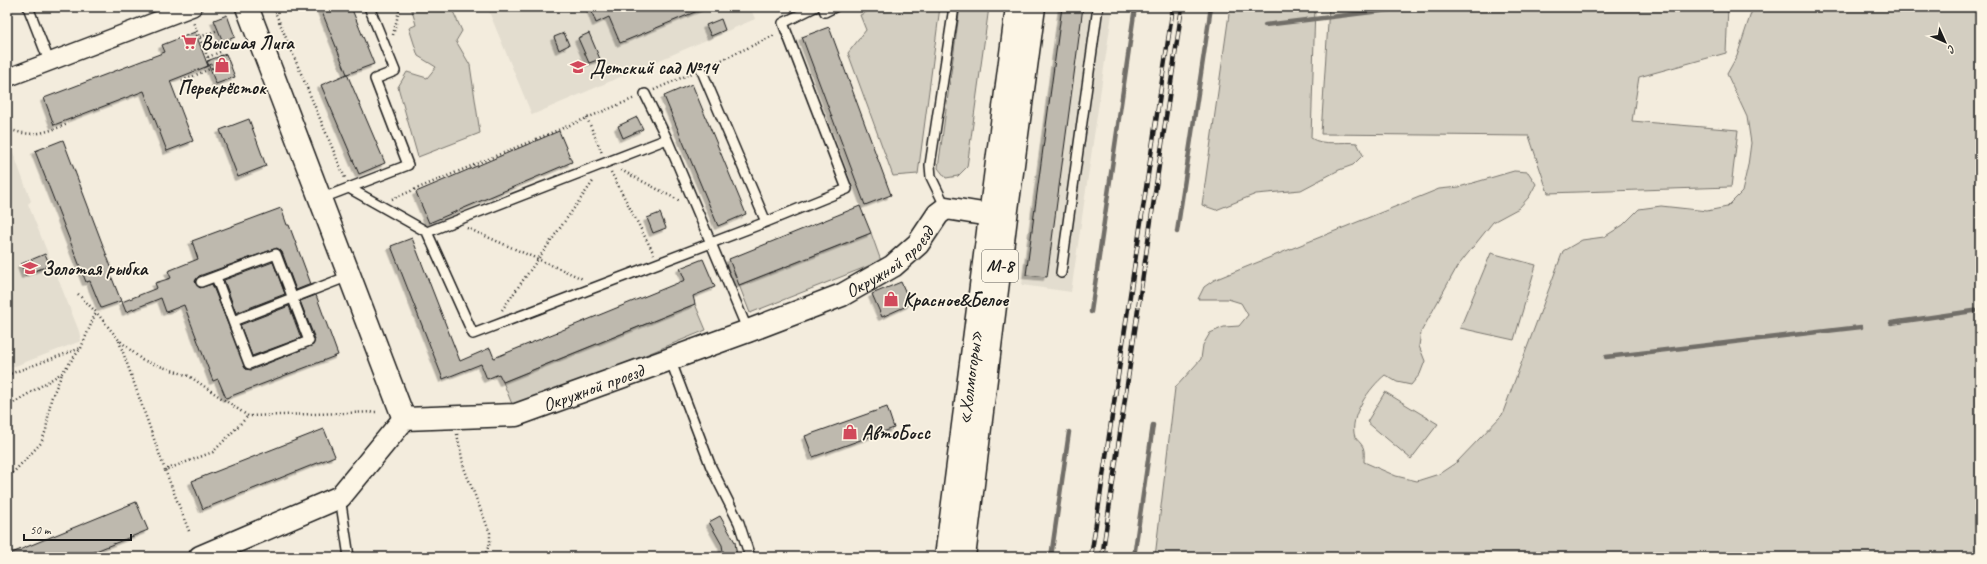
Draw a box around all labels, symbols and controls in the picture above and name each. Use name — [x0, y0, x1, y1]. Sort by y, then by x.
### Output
north arrow — [1925, 22, 1965, 62]
place label: Высшая Лига — [201, 31, 295, 55]
supermarket icon: Высшая Лига — [180, 33, 198, 51]
text: С — [1944, 42, 1959, 57]
shop icon: Перекрёсток — [213, 56, 231, 74]
place label: Детский сад №14 — [590, 56, 720, 80]
school or university icon: Детский сад №14 — [569, 58, 587, 76]
place label: Перекрёсток — [178, 76, 267, 100]
street label: Окружной проезд — [841, 220, 941, 304]
road number: М-8 — [982, 250, 1018, 282]
place label: Золотая рыбка — [42, 257, 149, 281]
school or university icon: Золотая рыбка — [21, 259, 39, 277]
place label: Красное&Белое — [903, 288, 1010, 312]
shop icon: Красное&Белое — [882, 290, 900, 308]
street label: «Холмогоры» — [952, 329, 988, 426]
street label: Окружной проезд — [540, 358, 649, 417]
place label: АвтоБосс — [862, 421, 931, 445]
shop icon: АвтоБосс — [841, 423, 859, 441]
scale bar — [24, 516, 131, 542]
text: 50 m — [30, 522, 52, 538]

